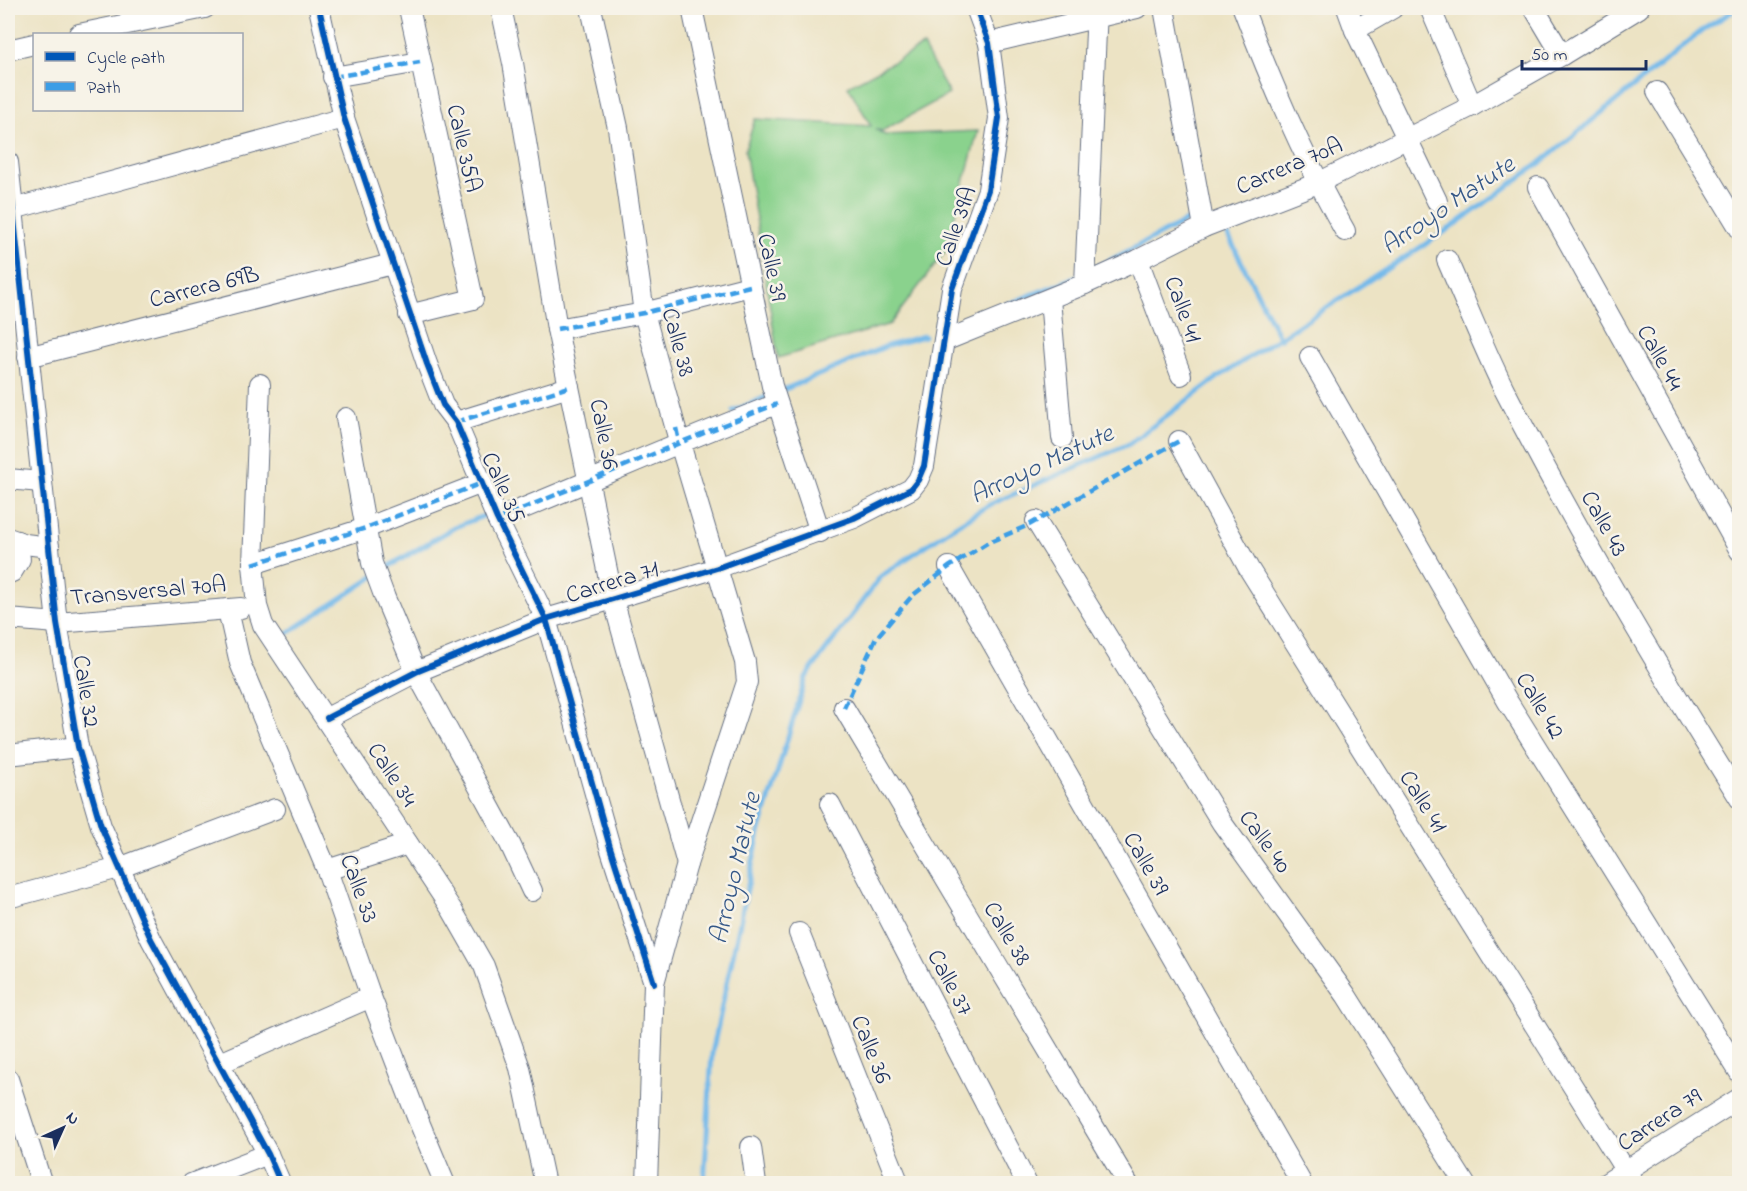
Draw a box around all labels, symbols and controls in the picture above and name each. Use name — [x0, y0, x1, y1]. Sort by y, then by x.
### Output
legend — [33, 33, 243, 111]
scale bar — [1522, 33, 1646, 71]
text: 50 m — [1531, 43, 1568, 69]
text: Cycle path — [87, 46, 165, 72]
text: Path — [87, 76, 121, 102]
street label: Calle 35A — [435, 101, 490, 196]
street label: Carrera 70A — [1231, 129, 1349, 206]
water label: Arroyo Matute — [1374, 147, 1525, 265]
street label: Calle 39A — [927, 182, 987, 272]
street label: Calle 39 — [746, 231, 795, 305]
street label: Carrera 69B — [146, 258, 263, 319]
street label: Calle 41 — [1153, 272, 1210, 348]
street label: Calle 38 — [651, 304, 703, 381]
street label: Calle 44 — [1626, 319, 1691, 398]
street label: Calle 36 — [579, 396, 627, 473]
water label: Arroyo Matute — [964, 415, 1122, 516]
street label: Calle 35 — [471, 447, 533, 529]
street label: Calle 43 — [1570, 485, 1635, 564]
street label: Carrera 71 — [562, 553, 664, 614]
street label: Transversal 70A — [69, 568, 228, 617]
street label: Calle 32 — [62, 653, 108, 730]
street label: Calle 42 — [1505, 666, 1573, 747]
street label: Calle 34 — [357, 736, 425, 815]
street label: Calle 41 — [1389, 764, 1455, 841]
water label: Arroyo Matute — [701, 788, 773, 948]
street label: Calle 40 — [1229, 803, 1299, 882]
street label: Calle 39 — [1113, 826, 1177, 903]
street label: Calle 33 — [329, 850, 386, 928]
street label: Calle 38 — [973, 895, 1039, 973]
street label: Calle 37 — [917, 944, 981, 1023]
street label: Calle 36 — [840, 1010, 899, 1090]
street label: Carrera 79 — [1611, 1080, 1710, 1162]
north arrow — [33, 1098, 93, 1158]
text: N — [60, 1106, 85, 1131]

